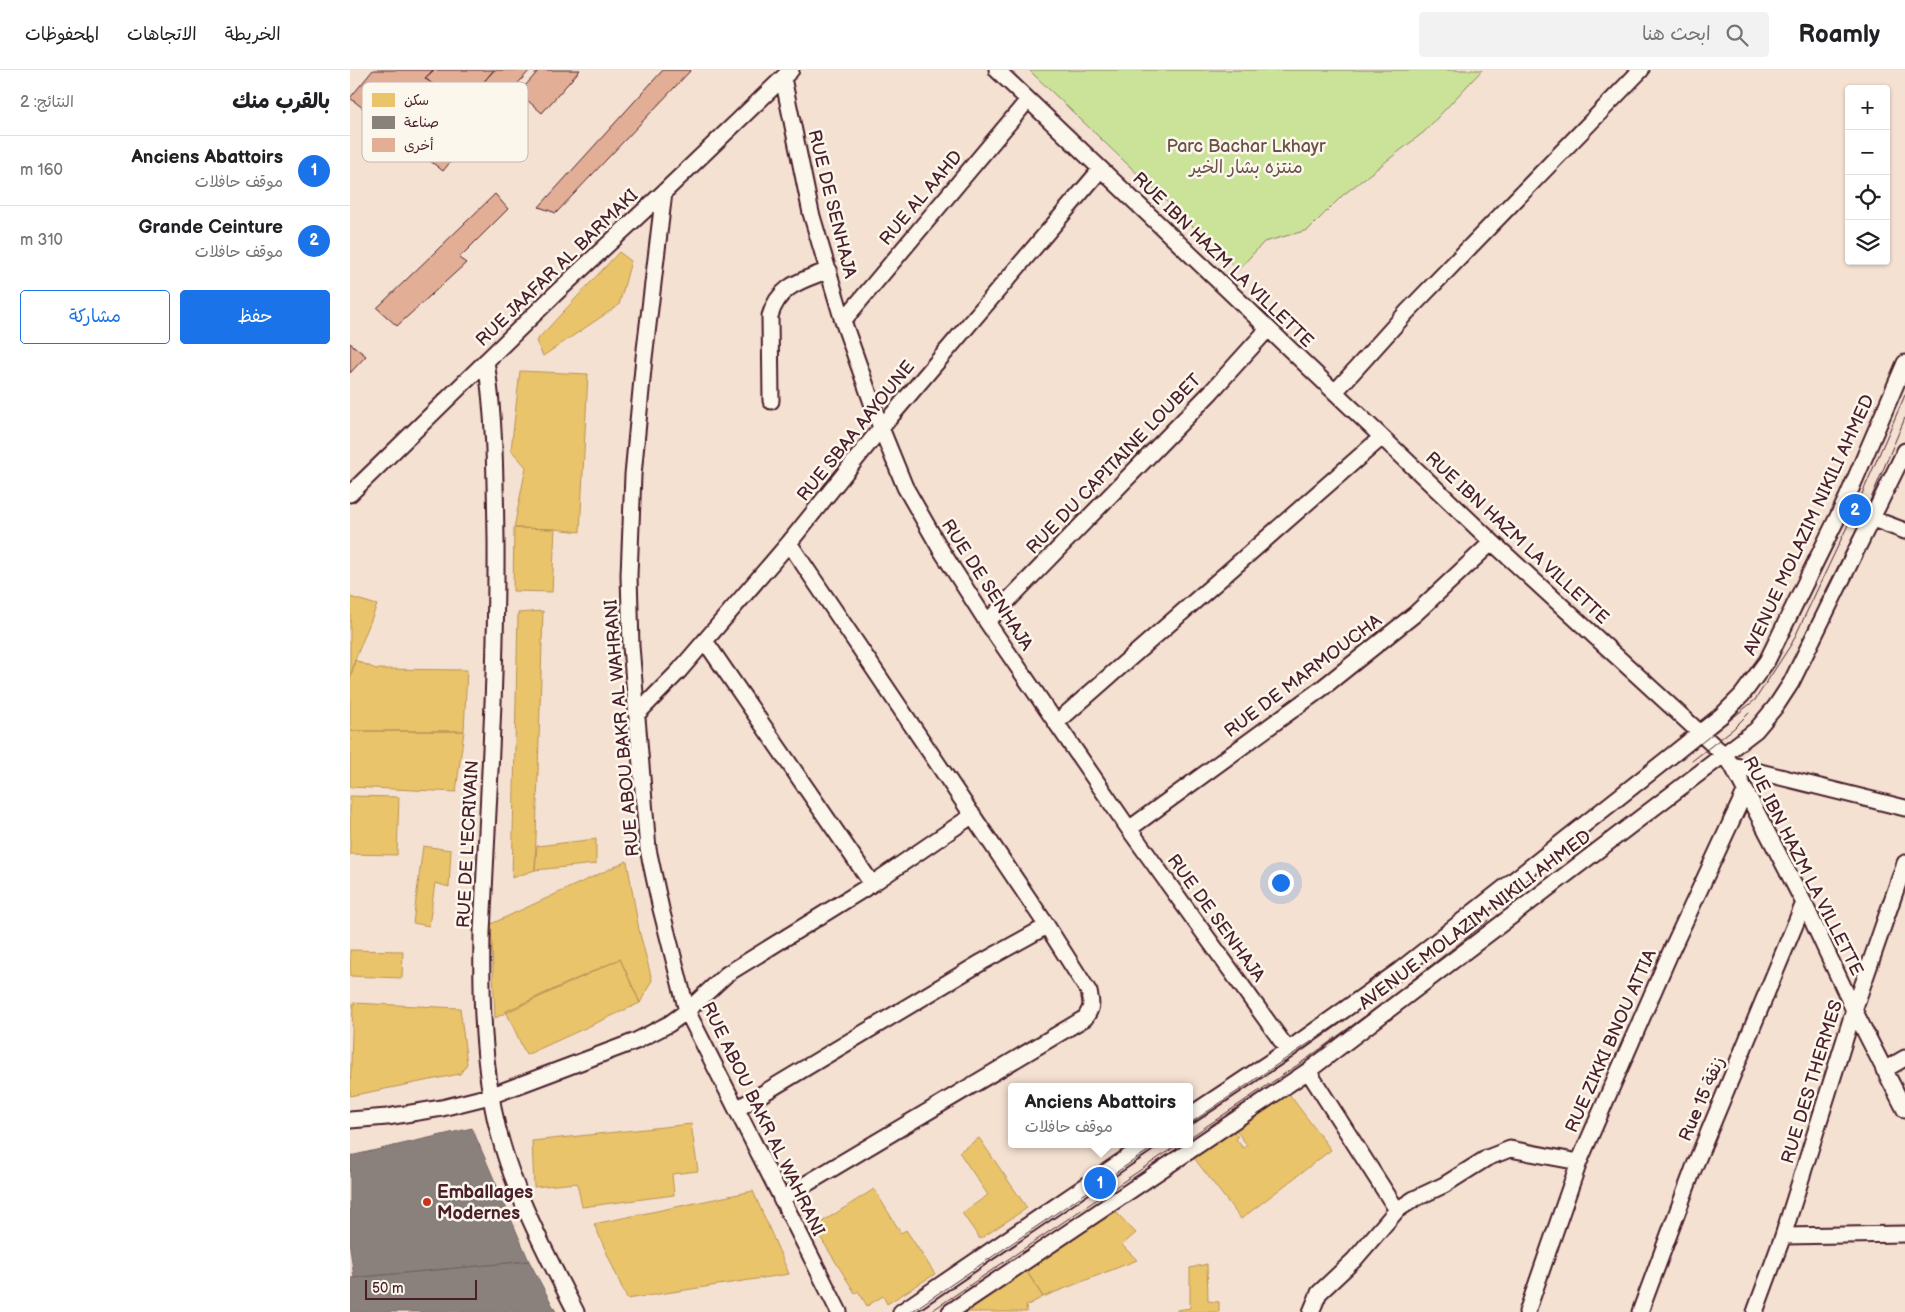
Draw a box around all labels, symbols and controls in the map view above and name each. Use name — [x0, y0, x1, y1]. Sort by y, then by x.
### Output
search box — [1419, 12, 1769, 57]
text: Roamly — [1799, 20, 1880, 49]
icon: search — [1723, 21, 1751, 49]
text: ابحث هنا — [1642, 23, 1711, 46]
text: المحفوظات — [25, 24, 99, 45]
text: الاتجاهات — [127, 24, 197, 45]
text: الخريطة — [225, 24, 281, 45]
legend — [362, 82, 528, 162]
map controls — [1845, 85, 1890, 265]
button: + — [1845, 85, 1890, 130]
text: بالقرب منك — [232, 89, 330, 114]
text: سكن — [404, 92, 429, 109]
text: النتائج: 2 — [20, 93, 74, 112]
text: صناعة — [404, 114, 439, 131]
street label: RUE DE SENHAJA — [803, 128, 861, 280]
button: − — [1845, 130, 1890, 175]
park label: Parc Bachar Lkhayr منتزه بشار الخير — [1167, 136, 1326, 178]
text: أخرى — [404, 137, 434, 154]
text: Anciens Abattoirs — [132, 146, 283, 169]
street label: RUE AL AAHD — [875, 146, 967, 250]
text: 160 m — [20, 161, 63, 180]
text: 1 — [311, 161, 317, 180]
street label: RUE IBN HAZM LA VILLETTE — [1128, 168, 1318, 352]
text: موقف حافلات — [195, 173, 283, 192]
button: locate — [1845, 175, 1890, 220]
street label: RUE JAAFAR AL BARMAKI — [472, 185, 642, 351]
text: Grande Ceinture — [139, 216, 283, 239]
button: layers — [1845, 220, 1890, 265]
text: 310 m — [20, 231, 63, 250]
text: 2 — [309, 231, 319, 250]
text: موقف حافلات — [195, 243, 283, 262]
button: مشاركة — [20, 290, 170, 344]
button: حفظ — [180, 290, 330, 344]
street label: RUE SBAA AAYOUNE — [793, 356, 919, 505]
street label: RUE DU CAPITAINE LOUBET — [1022, 369, 1206, 558]
street label: AVENUE MOLAZIM NIKILI AHMED — [1739, 391, 1879, 659]
street label: RUE IBN HAZM LA VILLETTE — [1421, 447, 1613, 629]
pin: 2 — [1839, 491, 1871, 529]
street label: RUE DE SENHAJA — [937, 515, 1037, 655]
street label: RUE ABOU BAKR AL WAHRANI — [600, 599, 644, 857]
street label: RUE DE MARMOUCHA — [1220, 610, 1386, 742]
street label: RUE IBN HAZM LA VILLETTE — [1738, 753, 1868, 979]
street label: RUE DE L'ECRIVAIN — [453, 760, 483, 928]
street label: AVENUE MOLAZIM NIKILI AHMED — [1355, 826, 1595, 1014]
street label: RUE DE SENHAJA — [1163, 850, 1269, 986]
your location — [1268, 870, 1294, 896]
street label: RUE ZIKKI BNOU ATTIA — [1561, 946, 1661, 1136]
street label: RUE ABOU BAKR AL WAHRANI — [697, 998, 829, 1240]
street label: RUE DES THERMES — [1777, 998, 1847, 1166]
street label: Rue 15 زنقة — [1675, 1053, 1729, 1145]
popup — [1008, 1083, 1193, 1148]
text: Anciens Abattoirs — [1025, 1091, 1176, 1114]
text: موقف حافلات — [1025, 1118, 1113, 1137]
pin: 1 — [1084, 1164, 1116, 1202]
place label: Emballages Modernes — [437, 1182, 533, 1224]
marker: Emballages Modernes — [421, 1196, 433, 1208]
scale bar — [365, 1277, 478, 1300]
text: 50 m — [372, 1280, 404, 1297]

